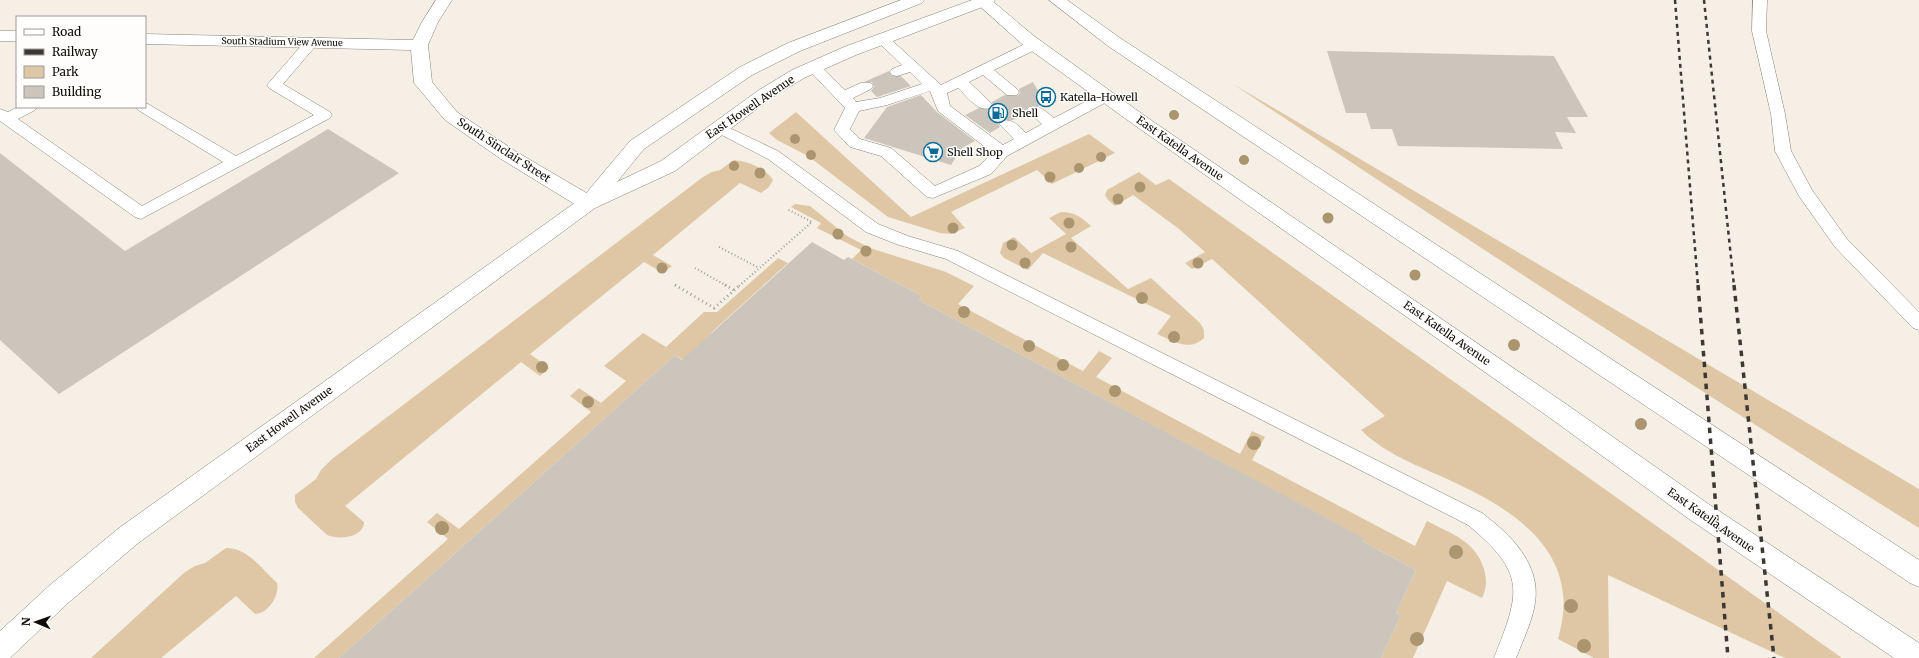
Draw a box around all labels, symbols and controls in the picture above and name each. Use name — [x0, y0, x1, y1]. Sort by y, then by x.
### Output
legend — [16, 16, 146, 108]
text: Road — [52, 24, 81, 39]
street label: South Stadium View Avenue — [221, 35, 343, 48]
text: Railway — [52, 44, 98, 59]
text: Park — [52, 64, 79, 79]
street label: East Howell Avenue — [703, 72, 797, 142]
text: Building — [52, 84, 102, 99]
bus stop icon: Katella-Howell — [1035, 86, 1057, 108]
place label: Katella-Howell — [1060, 90, 1139, 104]
fuel station icon: Shell — [987, 102, 1009, 124]
place label: Shell — [1012, 106, 1039, 120]
street label: East Katella Avenue — [1134, 113, 1226, 183]
street label: South Sinclair Street — [455, 115, 554, 186]
supermarket icon: Shell Shop — [922, 141, 944, 163]
place label: Shell Shop — [947, 145, 1003, 159]
street label: East Katella Avenue — [1401, 298, 1493, 368]
street label: East Howell Avenue — [243, 383, 335, 455]
street label: East Katella Avenue — [1665, 485, 1757, 555]
north arrow — [16, 602, 56, 642]
text: N — [19, 617, 33, 626]

